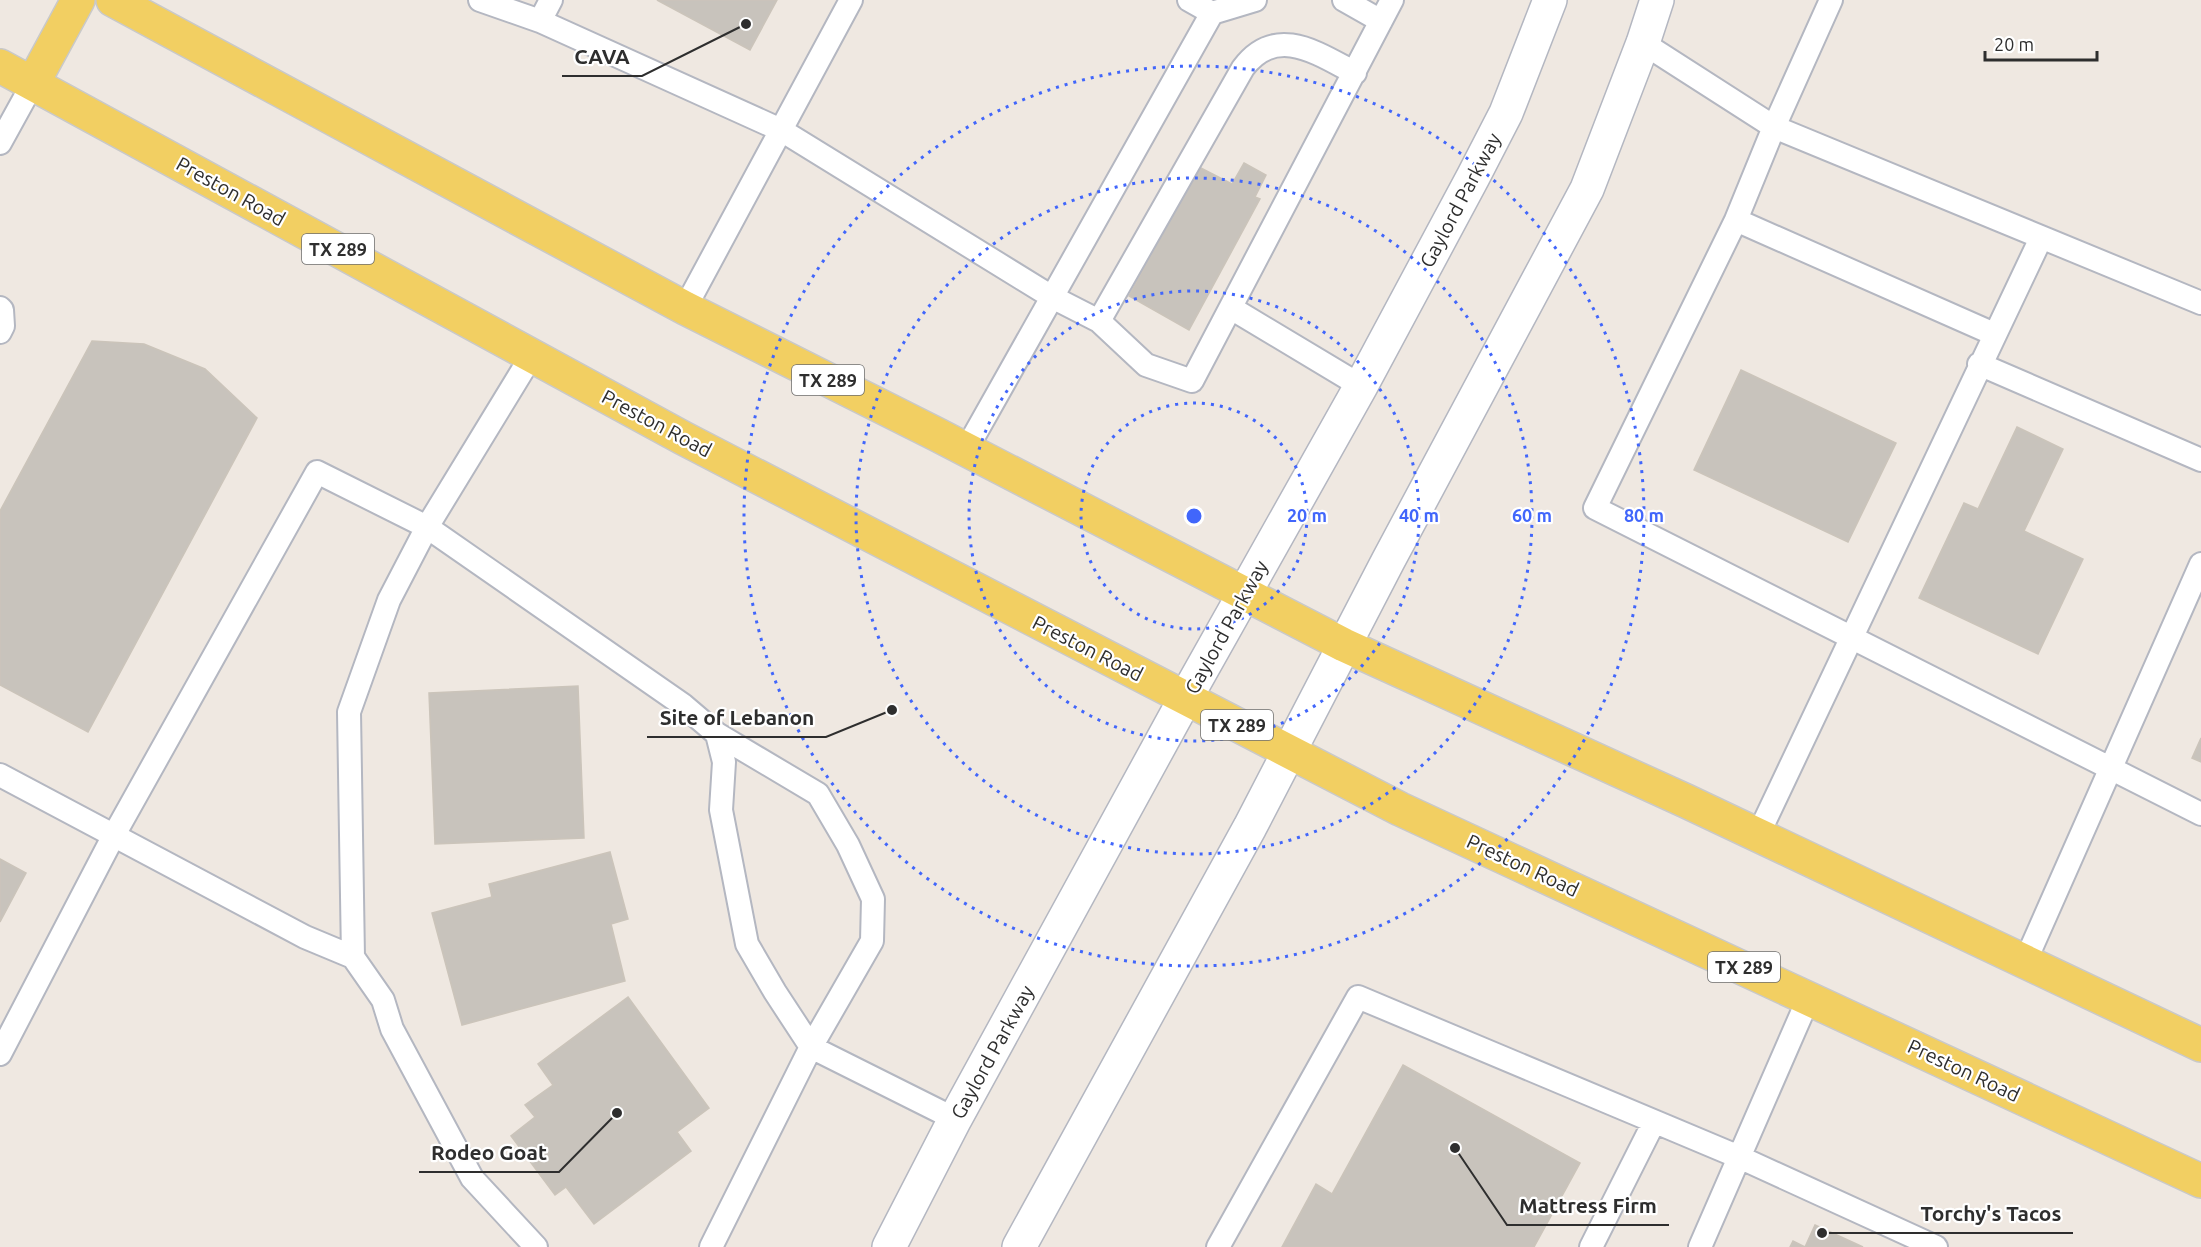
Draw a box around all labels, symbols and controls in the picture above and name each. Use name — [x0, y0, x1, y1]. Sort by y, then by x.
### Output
scale bar — [1985, 24, 2098, 62]
text: 20 m — [1994, 34, 2034, 54]
callout: CAVA — [562, 37, 642, 76]
text: CAVA — [574, 44, 630, 68]
street label: Gaylord Parkway — [1415, 128, 1505, 271]
street label: Preston Road — [173, 152, 289, 230]
road number: TX 289 — [302, 234, 374, 264]
road number: TX 289 — [792, 365, 864, 395]
street label: Preston Road — [598, 384, 716, 462]
text: 20 m — [1287, 505, 1327, 525]
text: 40 m — [1399, 505, 1439, 525]
text: 60 m — [1512, 505, 1552, 525]
text: 80 m — [1624, 505, 1664, 525]
centre of rings — [1184, 506, 1204, 526]
street label: Gaylord Parkway — [1180, 556, 1272, 698]
street label: Preston Road — [1029, 610, 1147, 686]
callout: Site of Lebanon — [647, 698, 826, 737]
text: Site of Lebanon — [660, 705, 814, 729]
road number: TX 289 — [1201, 710, 1273, 740]
street label: Preston Road — [1463, 829, 1583, 901]
road number: TX 289 — [1708, 952, 1780, 982]
street label: Gaylord Parkway — [946, 981, 1038, 1123]
street label: Preston Road — [1904, 1034, 2024, 1106]
callout: Rodeo Goat — [419, 1133, 559, 1172]
text: Rodeo Goat — [431, 1140, 547, 1164]
callout: Mattress Firm — [1507, 1186, 1669, 1225]
text: Mattress Firm — [1519, 1193, 1657, 1217]
callout: Torchy's Tacos — [1909, 1194, 2073, 1233]
text: Torchy's Tacos — [1921, 1201, 2062, 1225]

